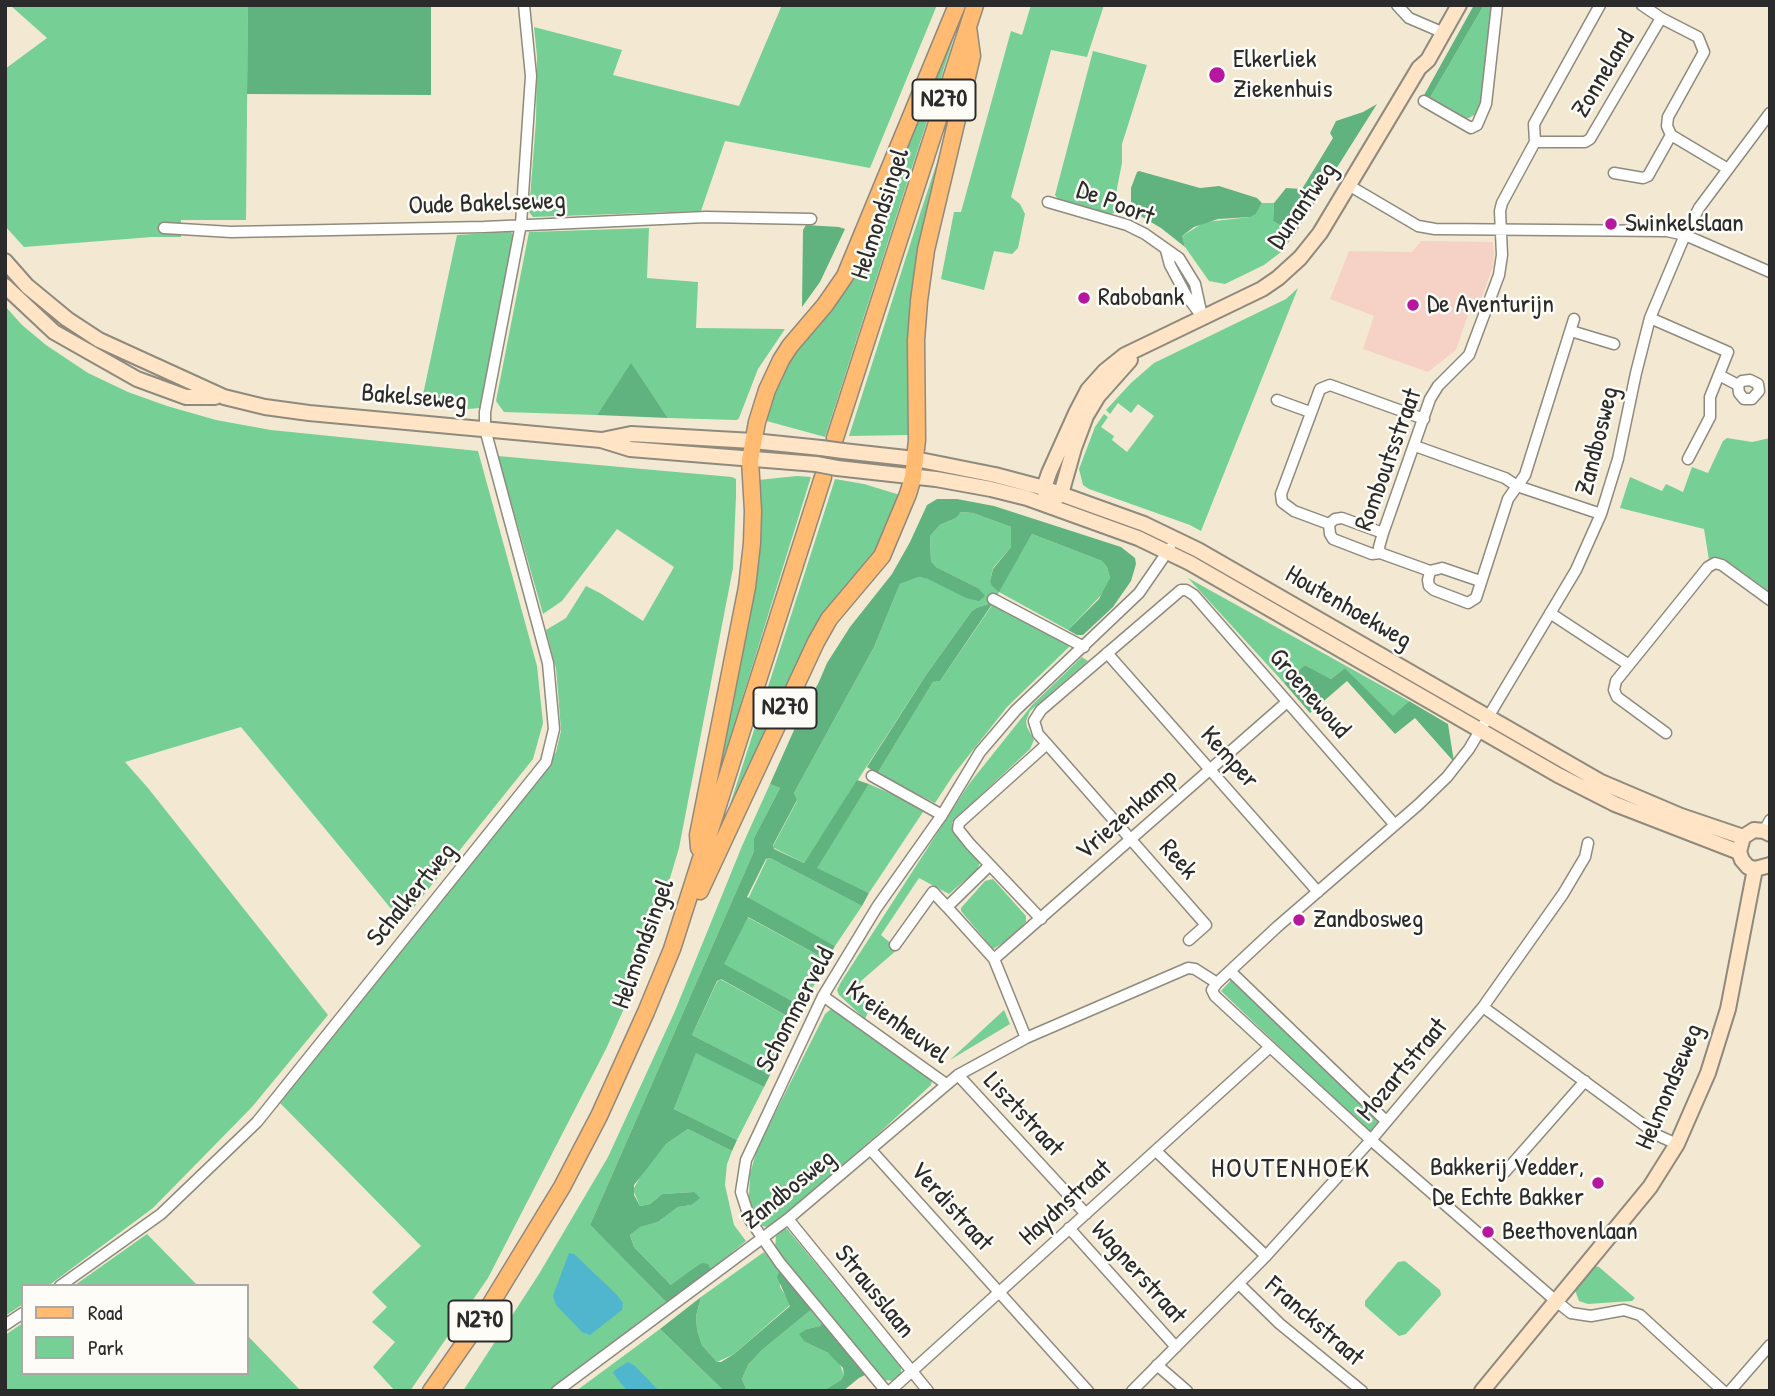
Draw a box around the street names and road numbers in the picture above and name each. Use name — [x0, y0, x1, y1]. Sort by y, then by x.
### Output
street label: Zonneland — [1566, 25, 1642, 123]
road number: N270 — [912, 80, 976, 120]
street label: Helmondsingel — [845, 145, 917, 283]
street label: Dunantweg — [1262, 156, 1344, 256]
street label: De Poort — [1072, 175, 1158, 233]
street label: Oude Bakelseweg — [408, 186, 566, 222]
street label: Bakelseweg — [360, 378, 468, 418]
street label: Zandbosweg — [1570, 384, 1626, 498]
street label: Romboutsstraat — [1349, 385, 1429, 535]
street label: Houtenhoekweg — [1279, 559, 1417, 657]
street label: Groenewoud — [1262, 643, 1356, 745]
road number: N270 — [754, 688, 816, 728]
street label: Kemper — [1193, 720, 1265, 796]
street label: Vriezenkamp — [1070, 763, 1184, 867]
street label: Reek — [1152, 833, 1204, 887]
street label: Schalkertweg — [361, 837, 463, 953]
street label: Helmondsingel — [606, 875, 682, 1013]
street label: Schommerveld — [750, 942, 842, 1078]
street label: Kreienheuvel — [839, 975, 955, 1071]
street label: Mozartstraat — [1351, 1012, 1455, 1128]
street label: Helmondseweg — [1630, 1019, 1710, 1155]
street label: Lisztstraat — [976, 1066, 1070, 1164]
street label: Zandbosweg — [736, 1143, 842, 1237]
street label: Haydnstraat — [1013, 1153, 1119, 1253]
street label: Verdistraat — [903, 1156, 999, 1258]
street label: Wagnerstraat — [1084, 1215, 1192, 1331]
street label: Strausslaan — [827, 1239, 921, 1345]
street label: Franckstraat — [1258, 1271, 1370, 1373]
road number: N270 — [448, 1301, 512, 1342]

